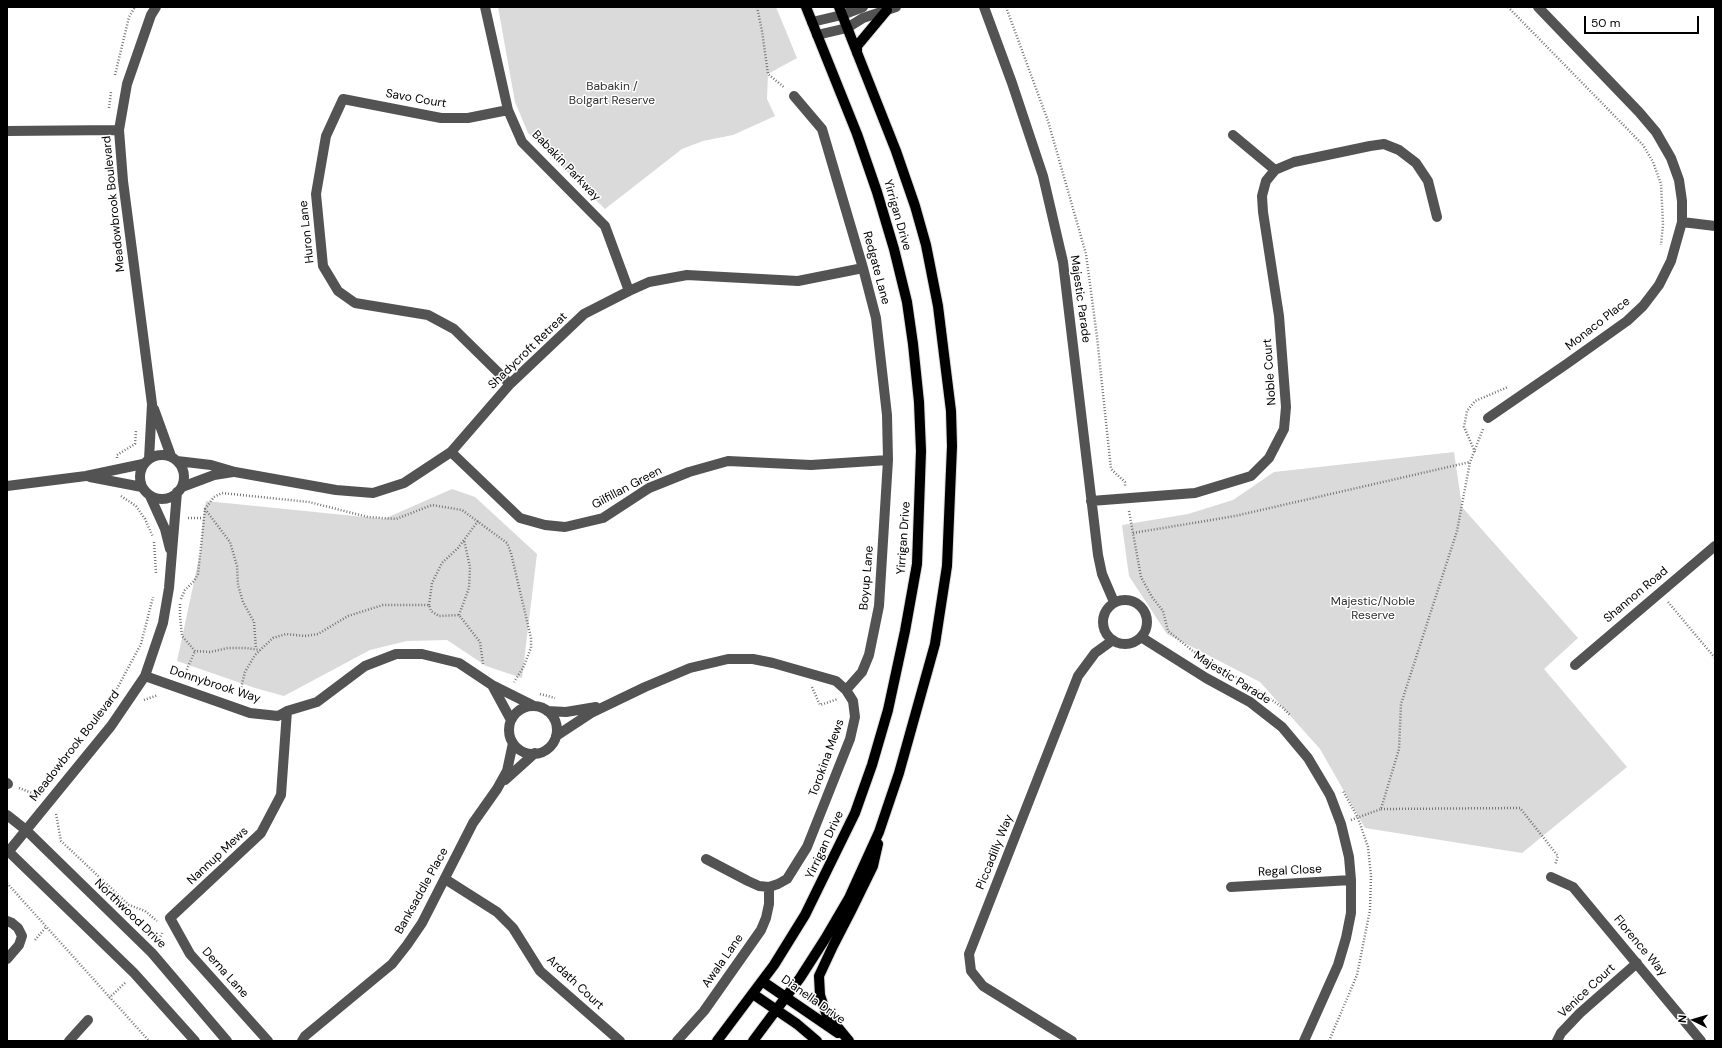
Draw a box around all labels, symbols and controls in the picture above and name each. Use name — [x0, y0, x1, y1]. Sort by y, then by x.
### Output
scale bar — [1586, 8, 1701, 34]
text: 50 m — [1591, 15, 1620, 31]
park label: Babakin / Bolgart Reserve — [569, 80, 655, 108]
street label: Savo Court — [385, 87, 447, 111]
street label: Babakin Parkway — [529, 128, 603, 204]
street label: Meadowbrook Boulevard — [100, 135, 128, 273]
street label: Yirrigan Drive — [880, 178, 914, 252]
street label: Huron Lane — [297, 200, 317, 264]
street label: Redgate Lane — [859, 230, 893, 306]
street label: Majestic Parade — [1067, 254, 1093, 344]
street label: Monaco Place — [1563, 294, 1633, 354]
street label: Shadycroft Retreat — [485, 310, 571, 392]
street label: Noble Court — [1260, 338, 1280, 406]
street label: Gilfillan Green — [590, 464, 664, 512]
street label: Yirrigan Drive — [894, 501, 914, 575]
street label: Boyup Lane — [857, 545, 877, 611]
street label: Shannon Road — [1601, 564, 1671, 626]
park label: Majestic/Noble Reserve — [1331, 595, 1415, 623]
street label: Majestic Parade — [1191, 649, 1273, 707]
street label: Donnybrook Way — [168, 663, 262, 707]
street label: Meadowbrook Boulevard — [27, 688, 123, 804]
street label: Torokina Mews — [806, 717, 848, 799]
street label: Yirrigan Drive — [803, 809, 847, 881]
street label: Piccadilly Way — [973, 812, 1017, 892]
street label: Nannup Mews — [185, 824, 251, 888]
street label: Banksaddle Place — [392, 845, 452, 937]
street label: Regal Close — [1258, 862, 1322, 880]
street label: Northwood Drive — [91, 876, 169, 952]
street label: Florence Way — [1610, 913, 1670, 979]
street label: Awala Lane — [699, 932, 747, 990]
street label: Derna Lane — [199, 945, 251, 1001]
street label: Ardath Court — [544, 953, 606, 1013]
street label: Venice Court — [1556, 961, 1618, 1021]
street label: Dianella Drive — [778, 973, 848, 1027]
north arrow — [1674, 1000, 1714, 1040]
text: N — [1675, 1014, 1689, 1024]

